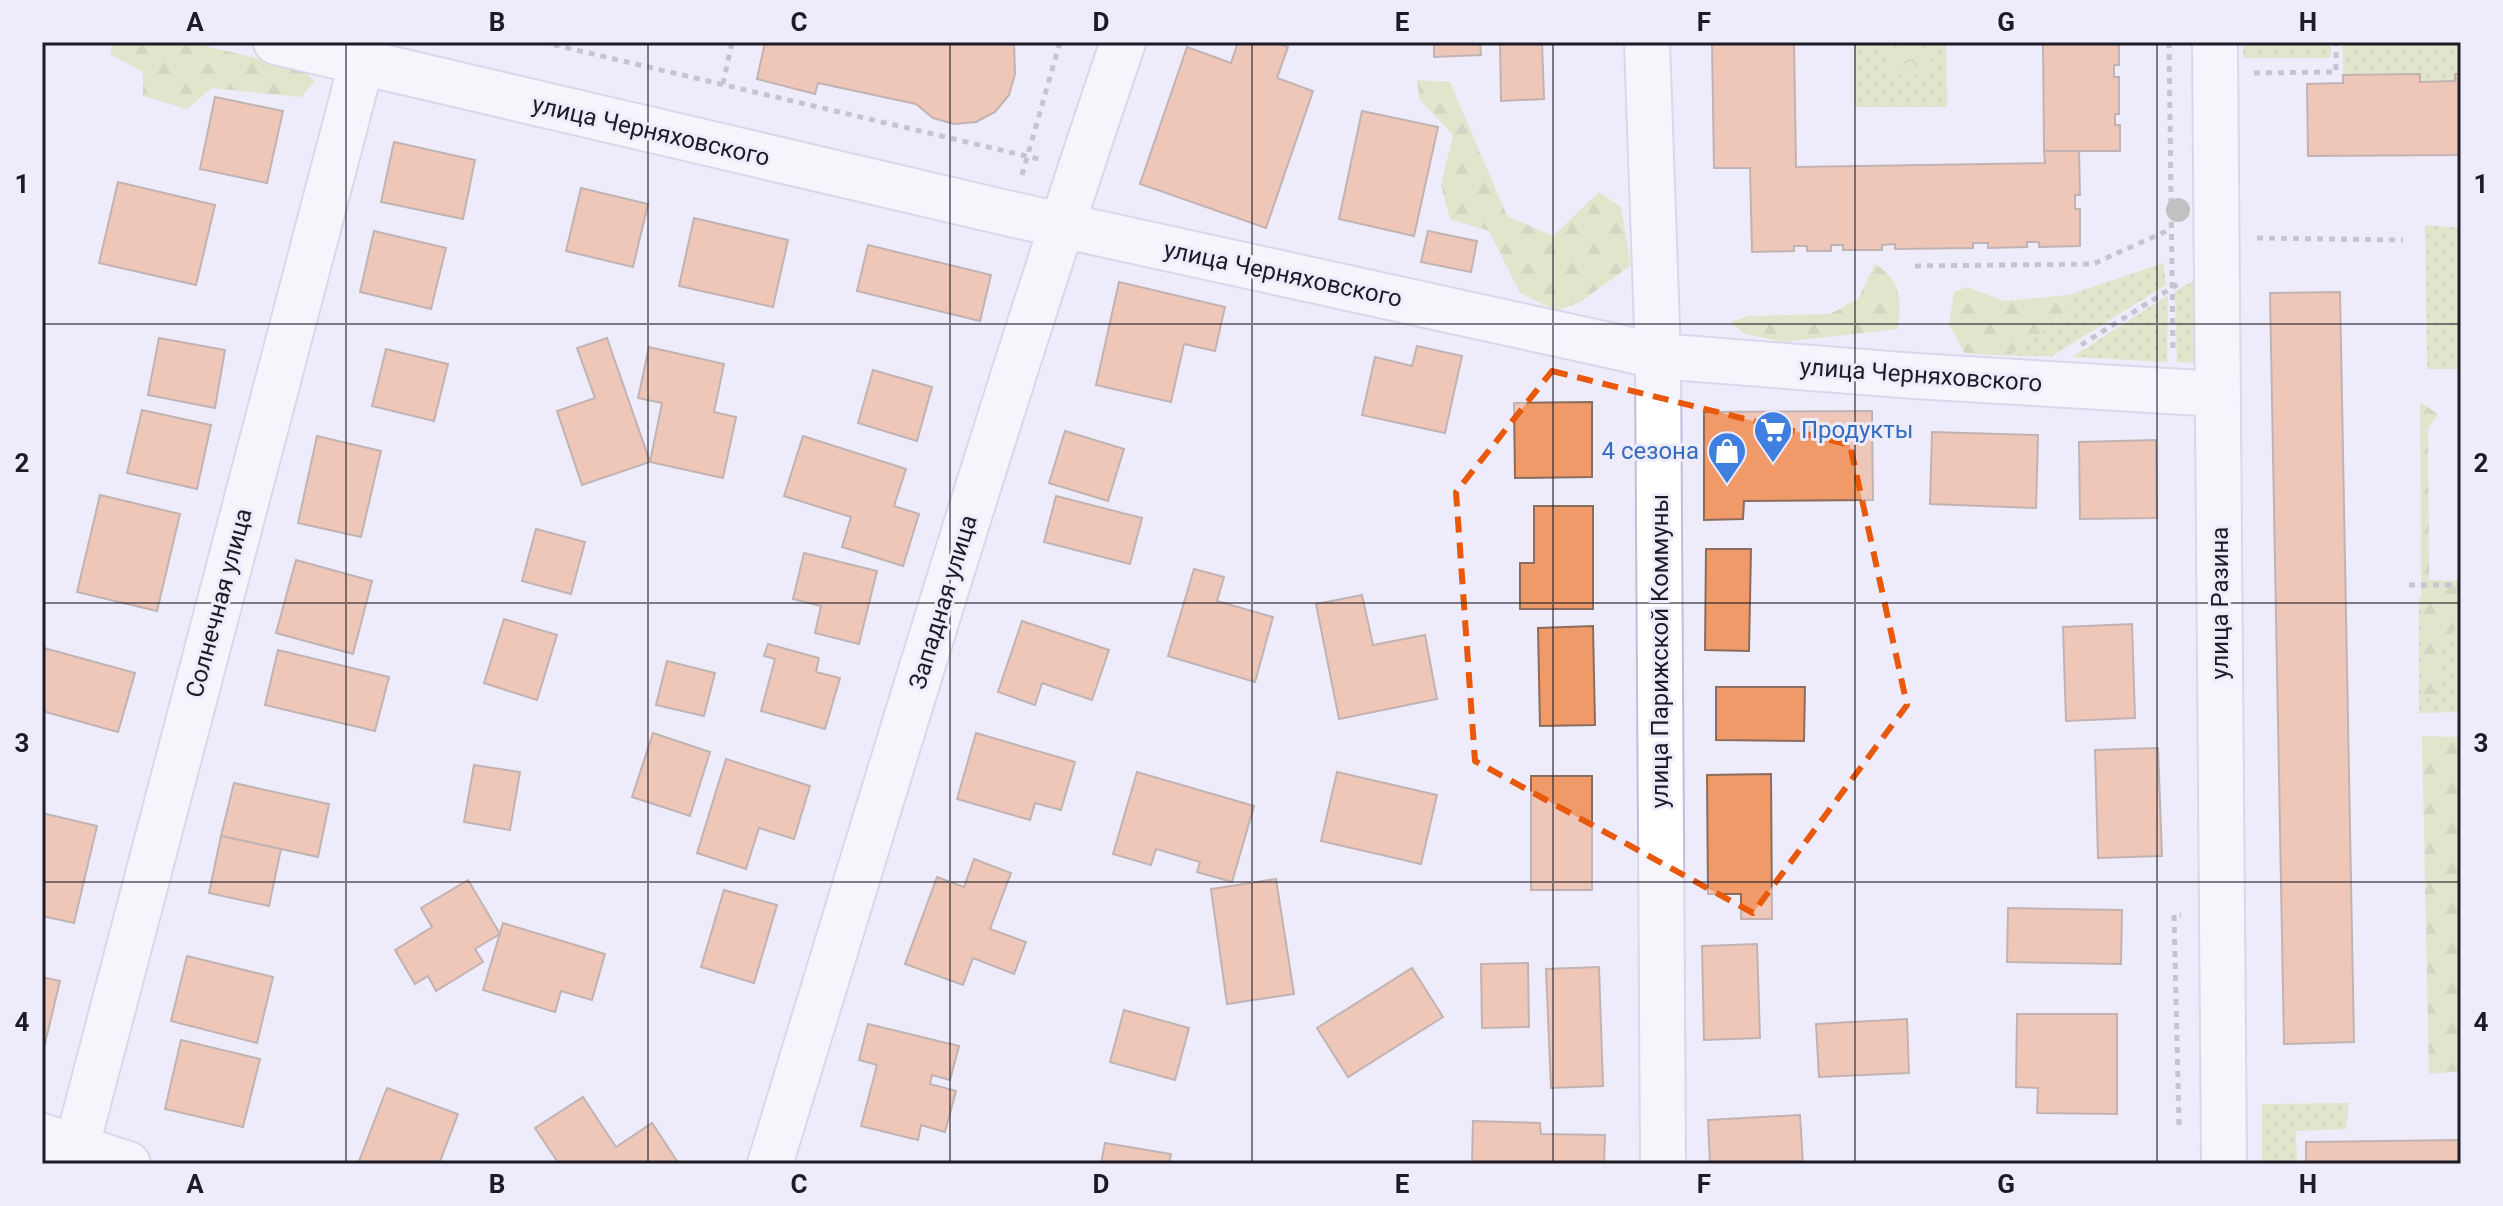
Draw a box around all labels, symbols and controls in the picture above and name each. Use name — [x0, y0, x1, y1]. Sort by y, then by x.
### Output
text: A — [186, 7, 204, 37]
text: B — [489, 7, 505, 37]
text: C — [790, 7, 808, 37]
text: D — [1093, 7, 1109, 37]
text: E — [1395, 7, 1410, 37]
text: F — [1697, 7, 1711, 37]
text: G — [1997, 7, 2015, 37]
text: H — [2299, 7, 2317, 37]
street label: улица Черняховского — [529, 90, 773, 172]
text: 1 — [15, 169, 29, 199]
text: 1 — [2474, 169, 2488, 199]
street label: улица Черняховского — [1161, 235, 1405, 313]
street label: улица Черняховского — [1799, 353, 2043, 397]
supermarket icon: Продукты — [1752, 409, 1794, 464]
place label: Продукты — [1801, 416, 1913, 444]
shop icon: 4 сезона — [1706, 430, 1748, 485]
place label: 4 сезона — [1602, 437, 1699, 465]
text: 2 — [15, 448, 29, 478]
text: 2 — [2474, 448, 2488, 478]
street label: улица Парижской Коммуны — [1646, 494, 1674, 808]
street label: Солнечная улица — [180, 505, 258, 701]
street label: Западная улица — [903, 512, 983, 692]
street label: улица Разина — [2206, 527, 2234, 679]
text: 3 — [15, 728, 29, 758]
text: 3 — [2474, 728, 2488, 758]
text: 4 — [15, 1007, 30, 1037]
text: 4 — [2474, 1007, 2489, 1037]
text: A — [186, 1169, 204, 1199]
text: B — [489, 1169, 505, 1199]
text: C — [790, 1169, 808, 1199]
text: D — [1093, 1169, 1109, 1199]
text: E — [1395, 1169, 1410, 1199]
text: F — [1697, 1169, 1711, 1199]
text: G — [1997, 1169, 2015, 1199]
text: H — [2299, 1169, 2317, 1199]

